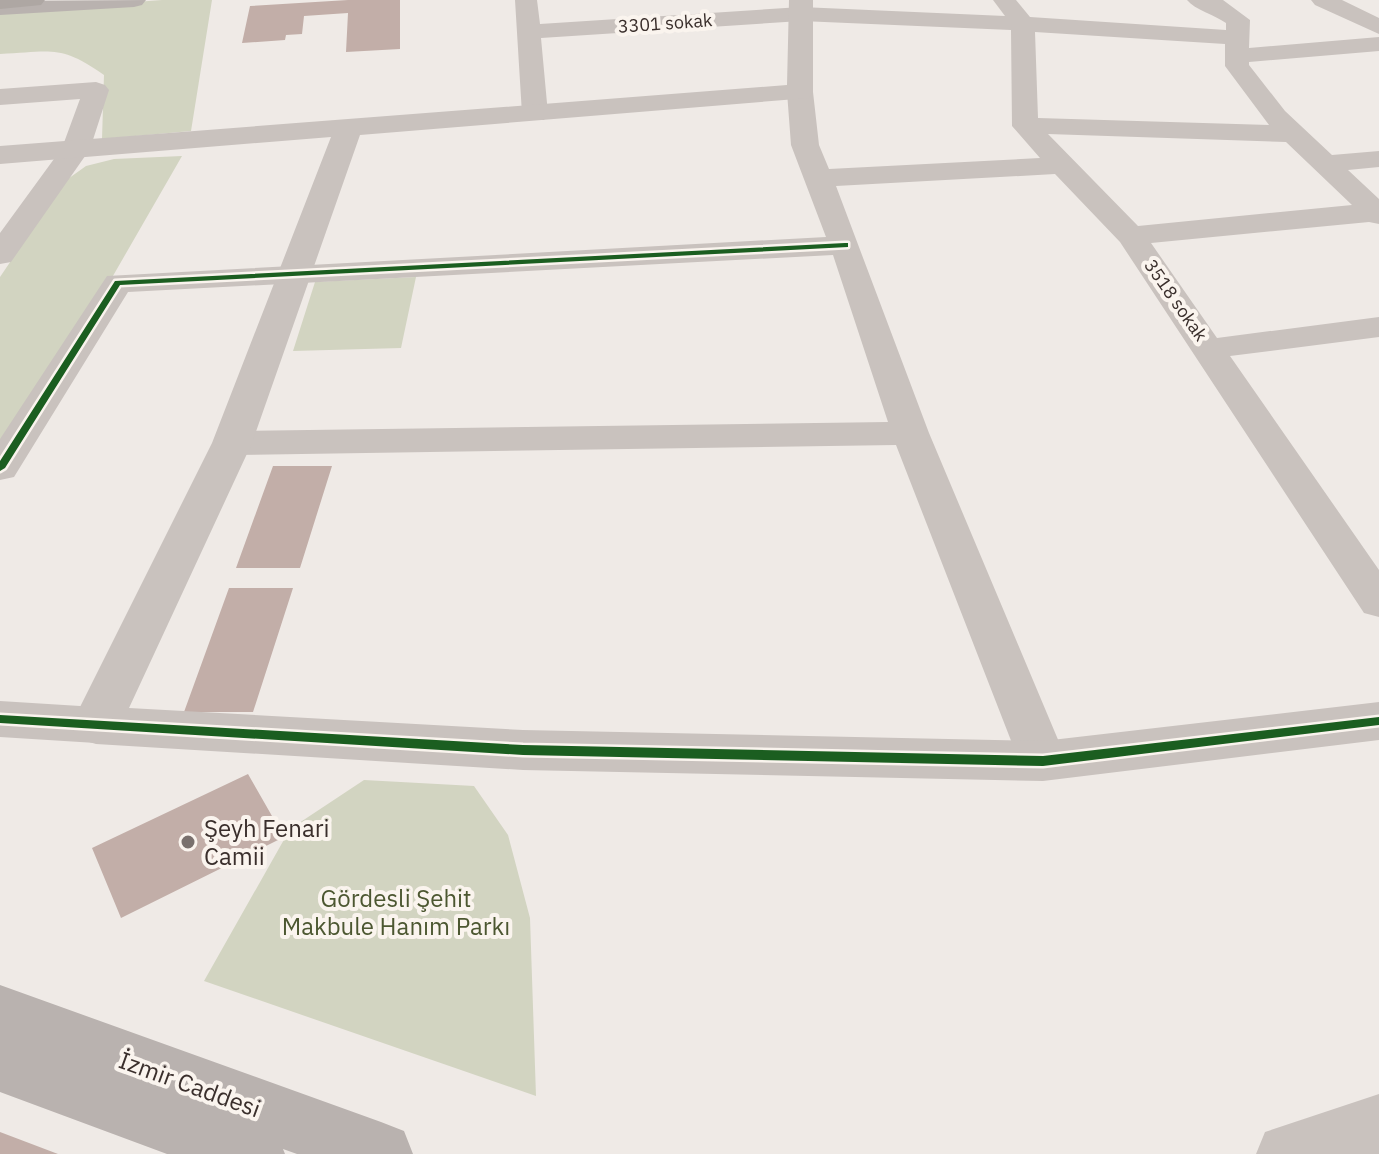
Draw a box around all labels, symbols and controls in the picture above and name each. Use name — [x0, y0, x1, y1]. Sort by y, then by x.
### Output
street label: 3301 sokak — [617, 8, 714, 38]
street label: 3518 sokak — [1139, 255, 1213, 346]
place label: Şeyh Fenari Camii — [204, 812, 330, 872]
marker: Şeyh Fenari Camii — [179, 833, 197, 851]
park label: Gördesli Şehit Makbule Hanım Parkı — [282, 882, 510, 942]
street label: İzmir Caddesi — [115, 1044, 265, 1124]

